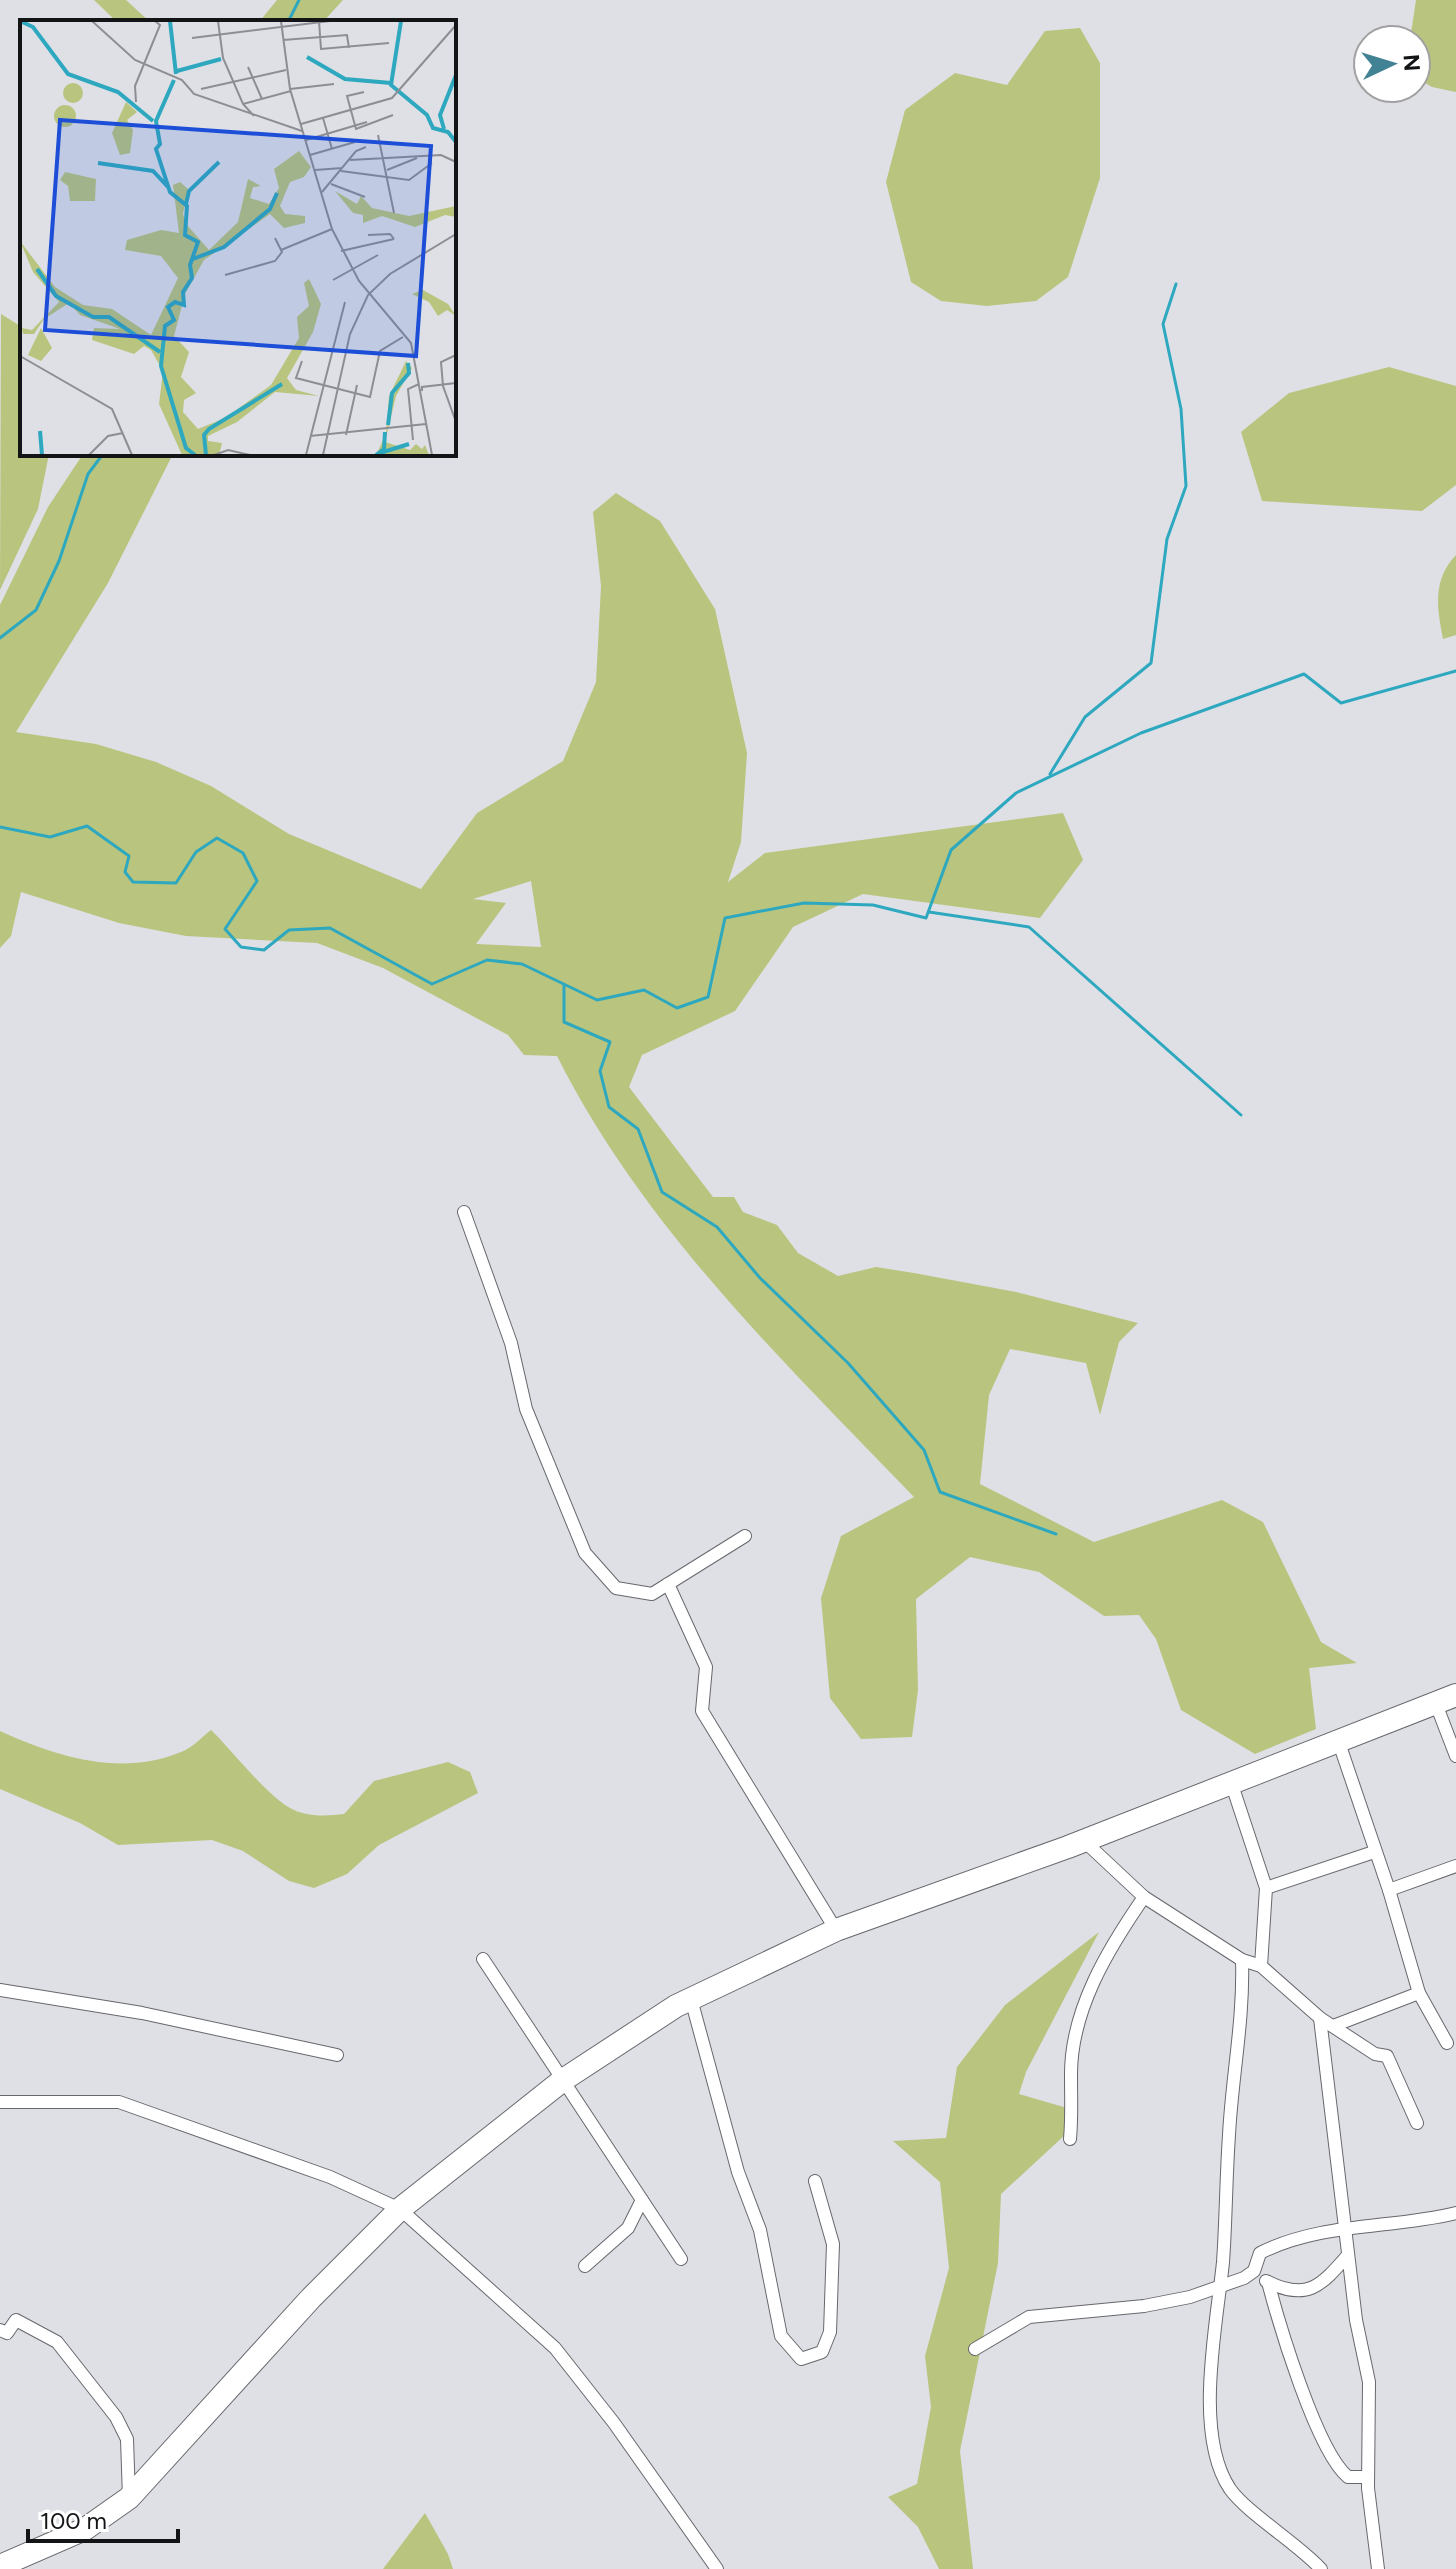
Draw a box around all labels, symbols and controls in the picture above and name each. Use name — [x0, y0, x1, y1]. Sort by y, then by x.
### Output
inset map — [20, 20, 456, 456]
north arrow — [1352, 24, 1432, 104]
text: N — [1397, 53, 1426, 72]
scale bar — [28, 2493, 178, 2543]
text: 100 m — [40, 2506, 107, 2535]

